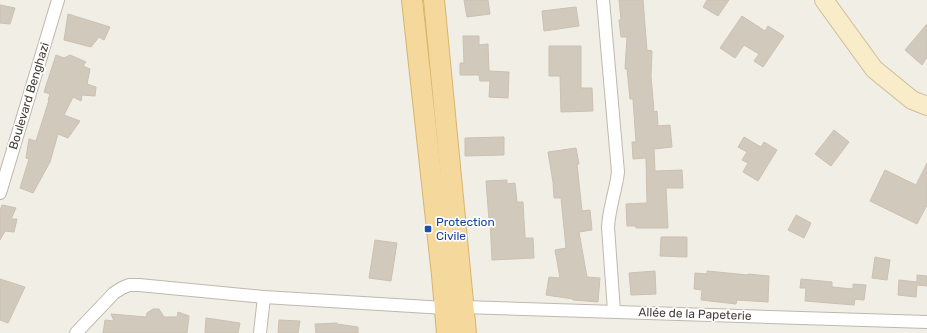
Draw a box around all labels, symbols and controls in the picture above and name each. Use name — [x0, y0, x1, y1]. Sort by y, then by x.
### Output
street label: Boulevard Benghazi — [6, 41, 52, 151]
place label: Protection Civile — [436, 215, 495, 243]
marker: Protection Civile — [423, 224, 433, 234]
street label: Allée de la Papeterie — [638, 305, 752, 323]

